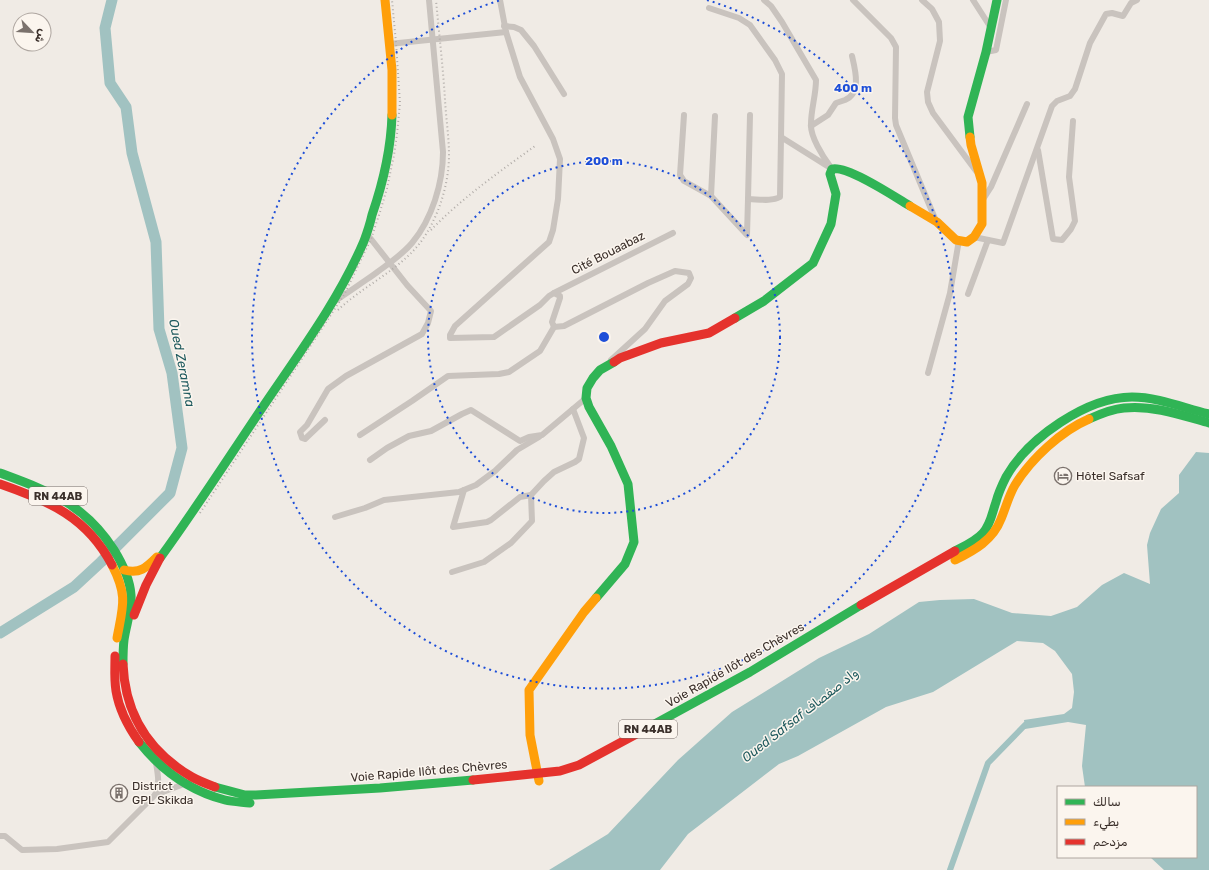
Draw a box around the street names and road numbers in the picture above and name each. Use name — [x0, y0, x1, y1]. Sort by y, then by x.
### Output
street label: Cité Bouaabaz — [569, 228, 647, 278]
road number: RN 44AB — [29, 487, 87, 505]
street label: Voie Rapide Ilôt des Chèvres — [663, 620, 807, 710]
road number: RN 44AB — [619, 720, 677, 738]
street label: Voie Rapide Ilôt des Chèvres — [350, 757, 508, 785]

